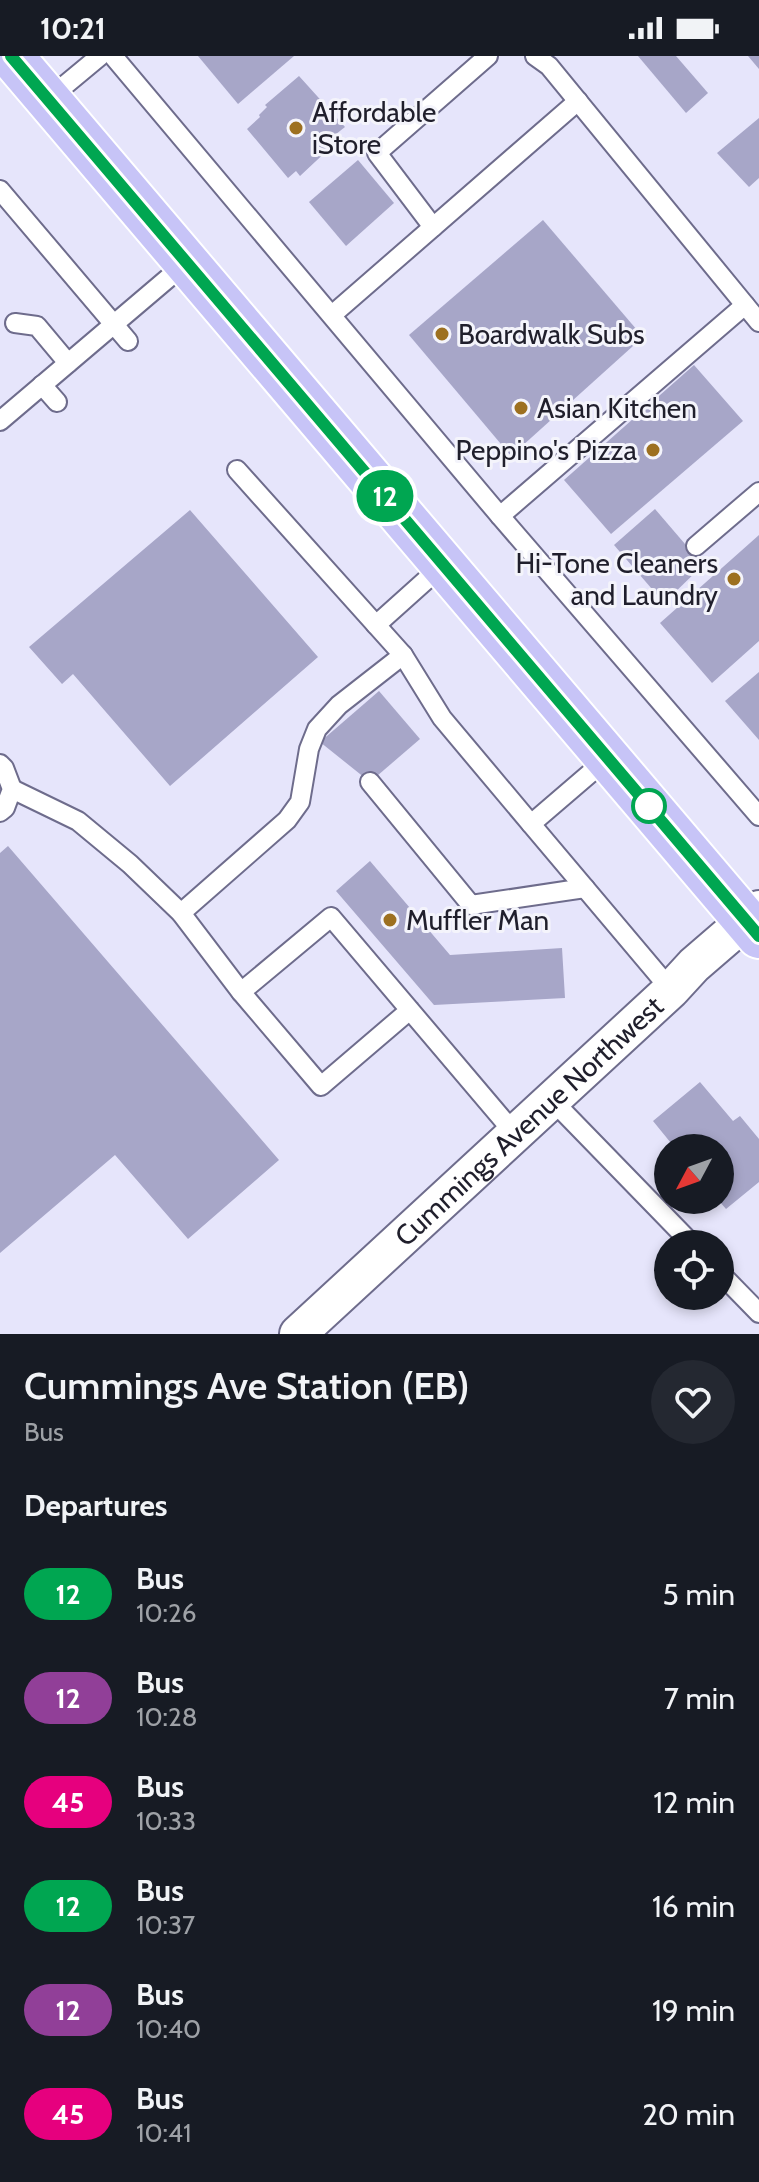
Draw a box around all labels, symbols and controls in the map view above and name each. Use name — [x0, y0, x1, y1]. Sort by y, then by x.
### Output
text: 10:21 — [40, 10, 106, 47]
place label: Affordable iStore — [312, 95, 436, 161]
marker: Affordable iStore — [287, 119, 305, 137]
place label: Boardwalk Subs — [458, 317, 645, 351]
marker: Boardwalk Subs — [433, 325, 451, 343]
place label: Asian Kitchen — [537, 391, 697, 425]
marker: Asian Kitchen — [512, 399, 530, 417]
place label: Peppino's Pizza — [455, 433, 638, 467]
marker: Peppino's Pizza — [644, 441, 662, 459]
line badge: 12 — [349, 470, 421, 522]
text: 12 — [372, 479, 398, 513]
place label: Hi-Tone Cleaners and Laundry — [515, 546, 718, 612]
marker: Hi-Tone Cleaners and Laundry — [725, 570, 743, 588]
unlabelled marker — [632, 789, 666, 823]
place label: Muffler Man — [406, 903, 549, 937]
marker: Muffler Man — [381, 911, 399, 929]
street label: Cummings Avenue Northwest — [388, 989, 670, 1253]
north arrow — [654, 1134, 734, 1214]
map controls — [654, 1134, 734, 1310]
button: locate — [654, 1230, 734, 1310]
button: heart — [651, 1360, 735, 1444]
text: Cummings Ave Station (EB) — [24, 1362, 469, 1409]
text: Bus — [24, 1416, 64, 1448]
text: Departures — [24, 1487, 168, 1524]
text: Bus — [136, 1560, 184, 1597]
text: 5 min — [663, 1576, 735, 1613]
text: 12 — [55, 1577, 81, 1611]
text: 10:26 — [136, 1597, 196, 1629]
text: Bus — [136, 1664, 184, 1701]
text: 7 min — [664, 1680, 735, 1717]
text: 12 — [55, 1681, 81, 1715]
text: 10:28 — [136, 1701, 197, 1733]
text: Bus — [136, 1768, 184, 1805]
text: 12 min — [653, 1784, 735, 1821]
text: 45 — [52, 1785, 84, 1819]
text: 10:33 — [136, 1805, 196, 1837]
text: Bus — [136, 1872, 184, 1909]
text: 16 min — [652, 1888, 735, 1925]
text: 12 — [55, 1889, 81, 1923]
text: 10:37 — [136, 1909, 195, 1941]
text: Bus — [136, 1976, 184, 2013]
text: 19 min — [652, 1992, 735, 2029]
text: 12 — [55, 1993, 81, 2027]
text: 10:40 — [136, 2013, 201, 2045]
text: Bus — [136, 2080, 184, 2117]
text: 20 min — [642, 2096, 735, 2133]
text: 45 — [52, 2097, 84, 2131]
text: 10:41 — [136, 2117, 192, 2149]

